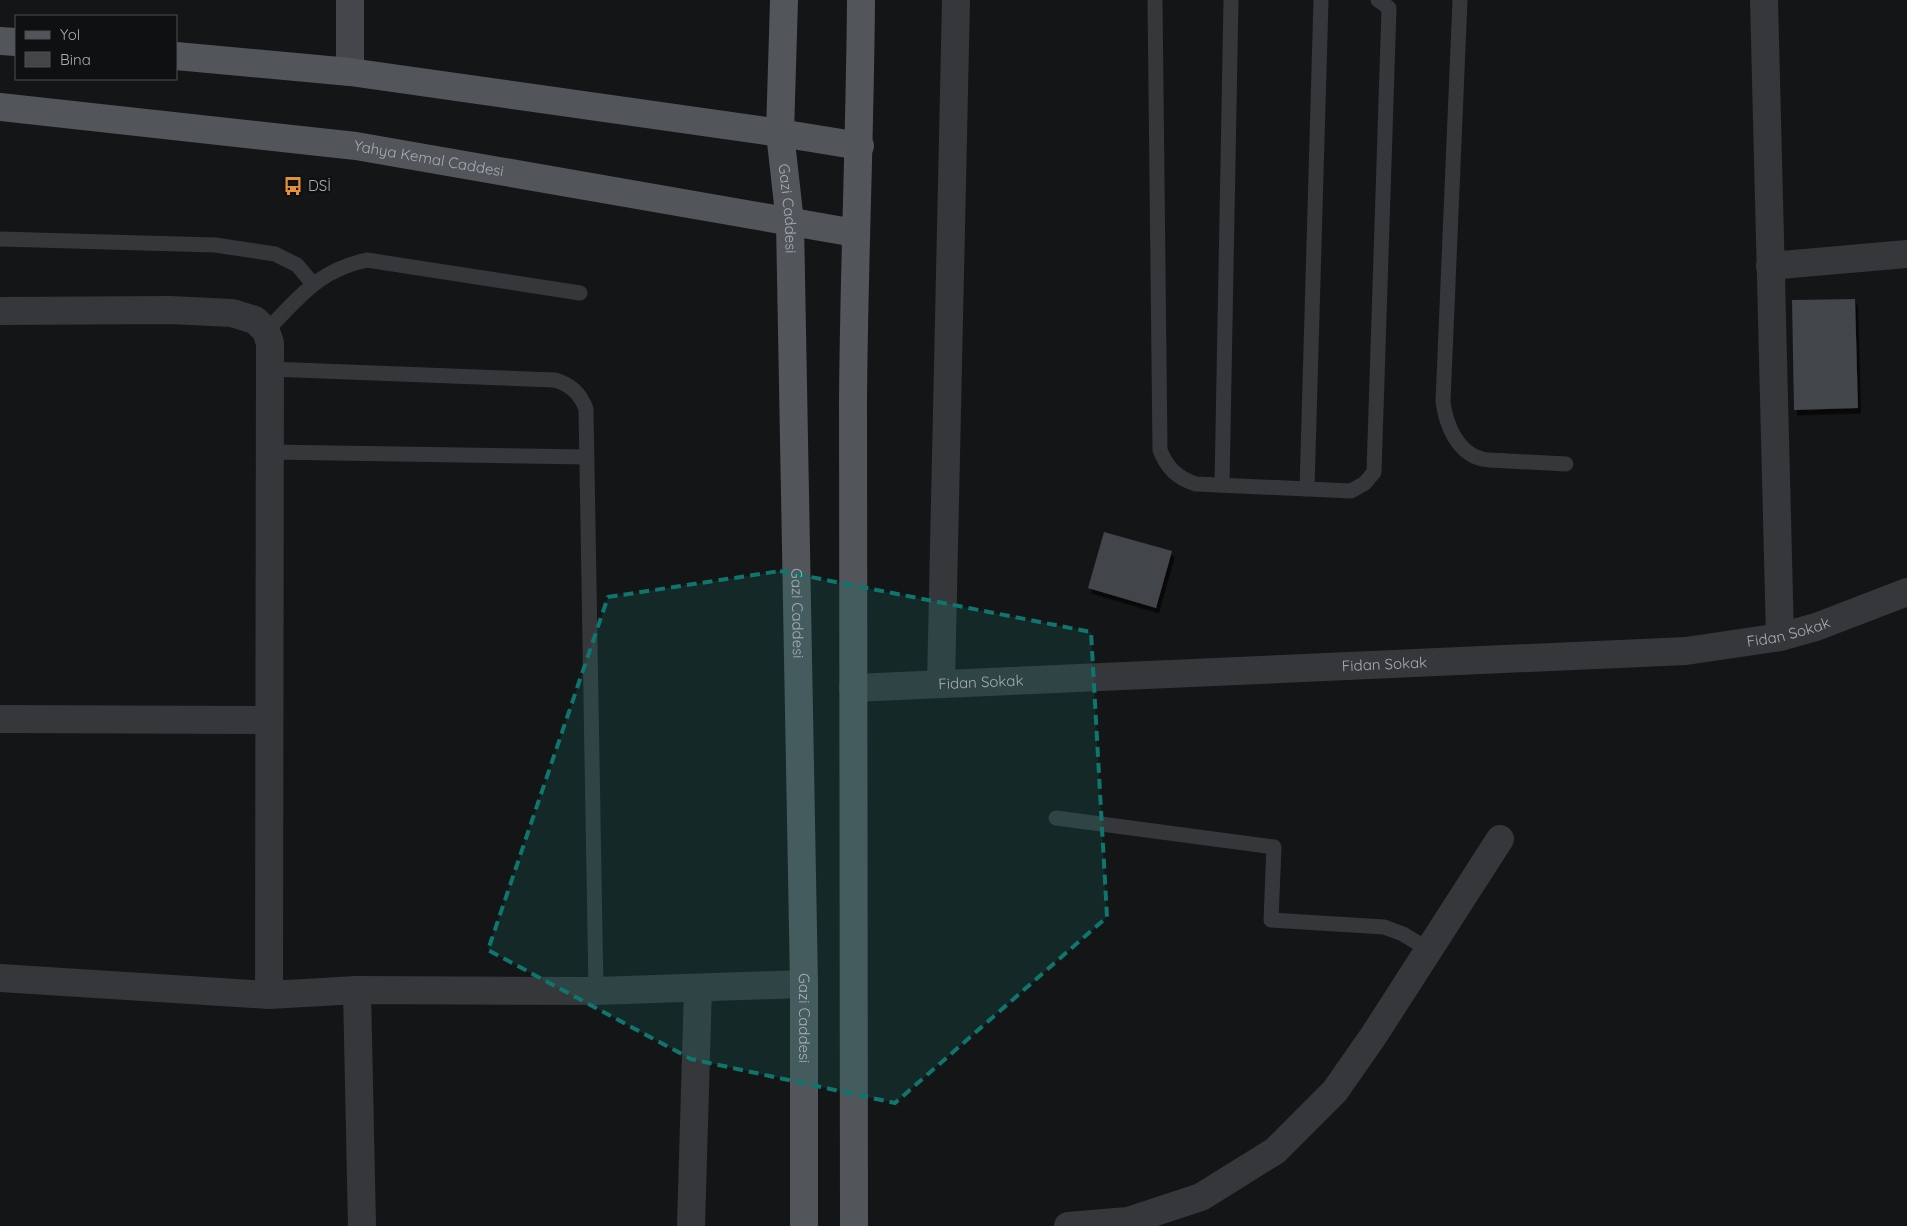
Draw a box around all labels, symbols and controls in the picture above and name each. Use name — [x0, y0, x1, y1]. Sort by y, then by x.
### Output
legend — [15, 15, 178, 80]
text: Yol — [60, 25, 80, 44]
text: Bina — [60, 50, 91, 69]
street label: Yahya Kemal Caddesi — [353, 136, 505, 181]
street label: Gazi Caddesi — [775, 163, 801, 254]
bus stop icon: DSİ — [282, 175, 304, 197]
place label: DSİ — [308, 176, 331, 195]
street label: Gazi Caddesi — [787, 568, 808, 659]
street label: Fidan Sokak — [1745, 612, 1833, 651]
street label: Fidan Sokak — [1341, 653, 1427, 675]
street label: Fidan Sokak — [938, 670, 1024, 693]
street label: Gazi Caddesi — [795, 973, 814, 1063]

